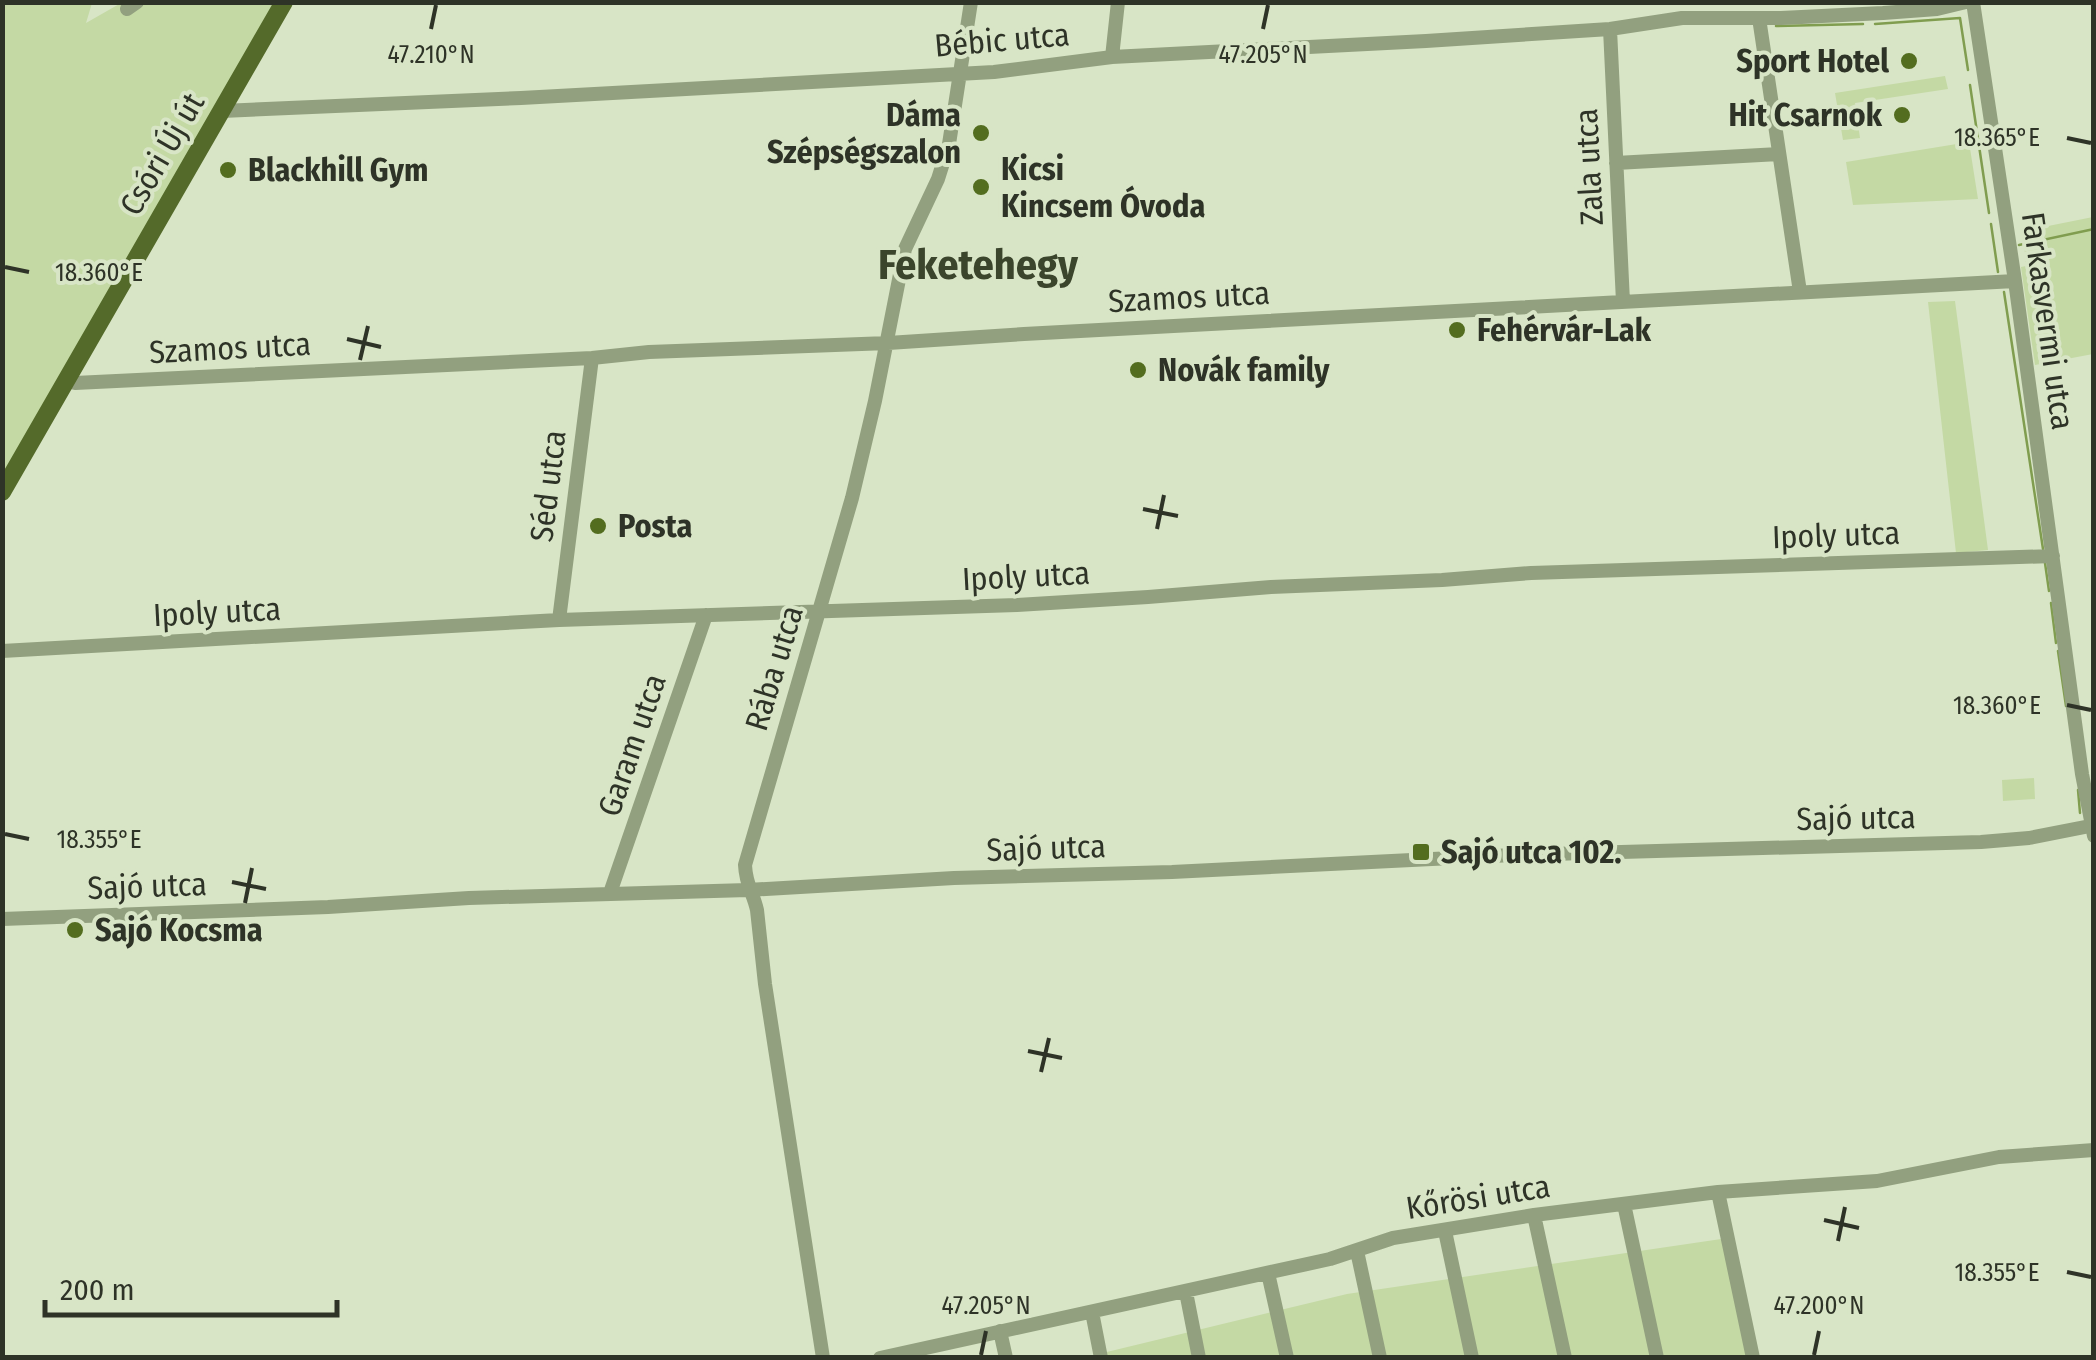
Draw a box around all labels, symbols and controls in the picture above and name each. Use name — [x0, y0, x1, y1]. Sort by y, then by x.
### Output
street label: Bébic utca — [933, 15, 1071, 65]
text: 47.210°N — [387, 40, 475, 70]
text: 47.205°N — [1218, 40, 1308, 70]
place label: Sport Hotel — [1736, 42, 1889, 80]
marker: Sport Hotel — [1898, 50, 1920, 72]
street label: Csóri Új út — [112, 86, 212, 222]
place label: Dáma Szépségszalon — [767, 96, 961, 171]
place label: Hit Csarnok — [1728, 96, 1883, 134]
marker: Hit Csarnok — [1891, 104, 1913, 126]
street label: Zala utca — [1567, 107, 1611, 227]
marker: Dáma Szépségszalon — [970, 122, 992, 144]
text: 18.365°E — [1954, 123, 2040, 153]
place label: Kicsi Kincsem Óvoda — [1001, 150, 1205, 225]
place label: Blackhill Gym — [248, 151, 428, 189]
marker: Blackhill Gym — [217, 159, 239, 181]
marker: Kicsi Kincsem Óvoda — [970, 176, 992, 198]
street label: Farkasvermi utca — [2014, 210, 2082, 432]
district label: Feketehegy — [878, 240, 1079, 290]
text: 18.360°E — [55, 258, 143, 288]
street label: Szamos utca — [1107, 274, 1271, 320]
place label: Fehérvár-Lak — [1477, 311, 1652, 349]
marker: Fehérvár-Lak — [1446, 319, 1468, 341]
street label: Szamos utca — [148, 325, 312, 371]
place label: Novák family — [1158, 351, 1330, 389]
marker: Novák family — [1127, 359, 1149, 381]
street label: Séd utca — [522, 428, 574, 544]
place label: Posta — [618, 507, 692, 545]
street label: Ipoly utca — [1771, 514, 1901, 556]
marker: Posta — [587, 515, 609, 537]
street label: Ipoly utca — [961, 554, 1091, 598]
street label: Ipoly utca — [152, 590, 282, 634]
street label: Rába utca — [737, 601, 811, 735]
street label: Garam utca — [590, 669, 674, 821]
text: 18.360°E — [1953, 691, 2041, 721]
street label: Sajó utca — [1796, 798, 1916, 838]
text: 18.355°E — [56, 825, 142, 855]
street label: Sajó utca — [986, 827, 1106, 869]
place label: Sajó utca 102. — [1441, 833, 1622, 871]
marker: Sajó utca 102. — [1410, 841, 1432, 863]
street label: Sajó utca — [87, 865, 207, 907]
place label: Sajó Kocsma — [95, 911, 263, 949]
marker: Sajó Kocsma — [64, 919, 86, 941]
street label: Kőrösi utca — [1403, 1167, 1553, 1227]
scale bar — [45, 1255, 338, 1317]
text: 18.355°E — [1954, 1258, 2040, 1288]
text: 200 m — [60, 1272, 135, 1308]
text: 47.205°N — [941, 1291, 1031, 1321]
text: 47.200°N — [1773, 1291, 1865, 1321]

